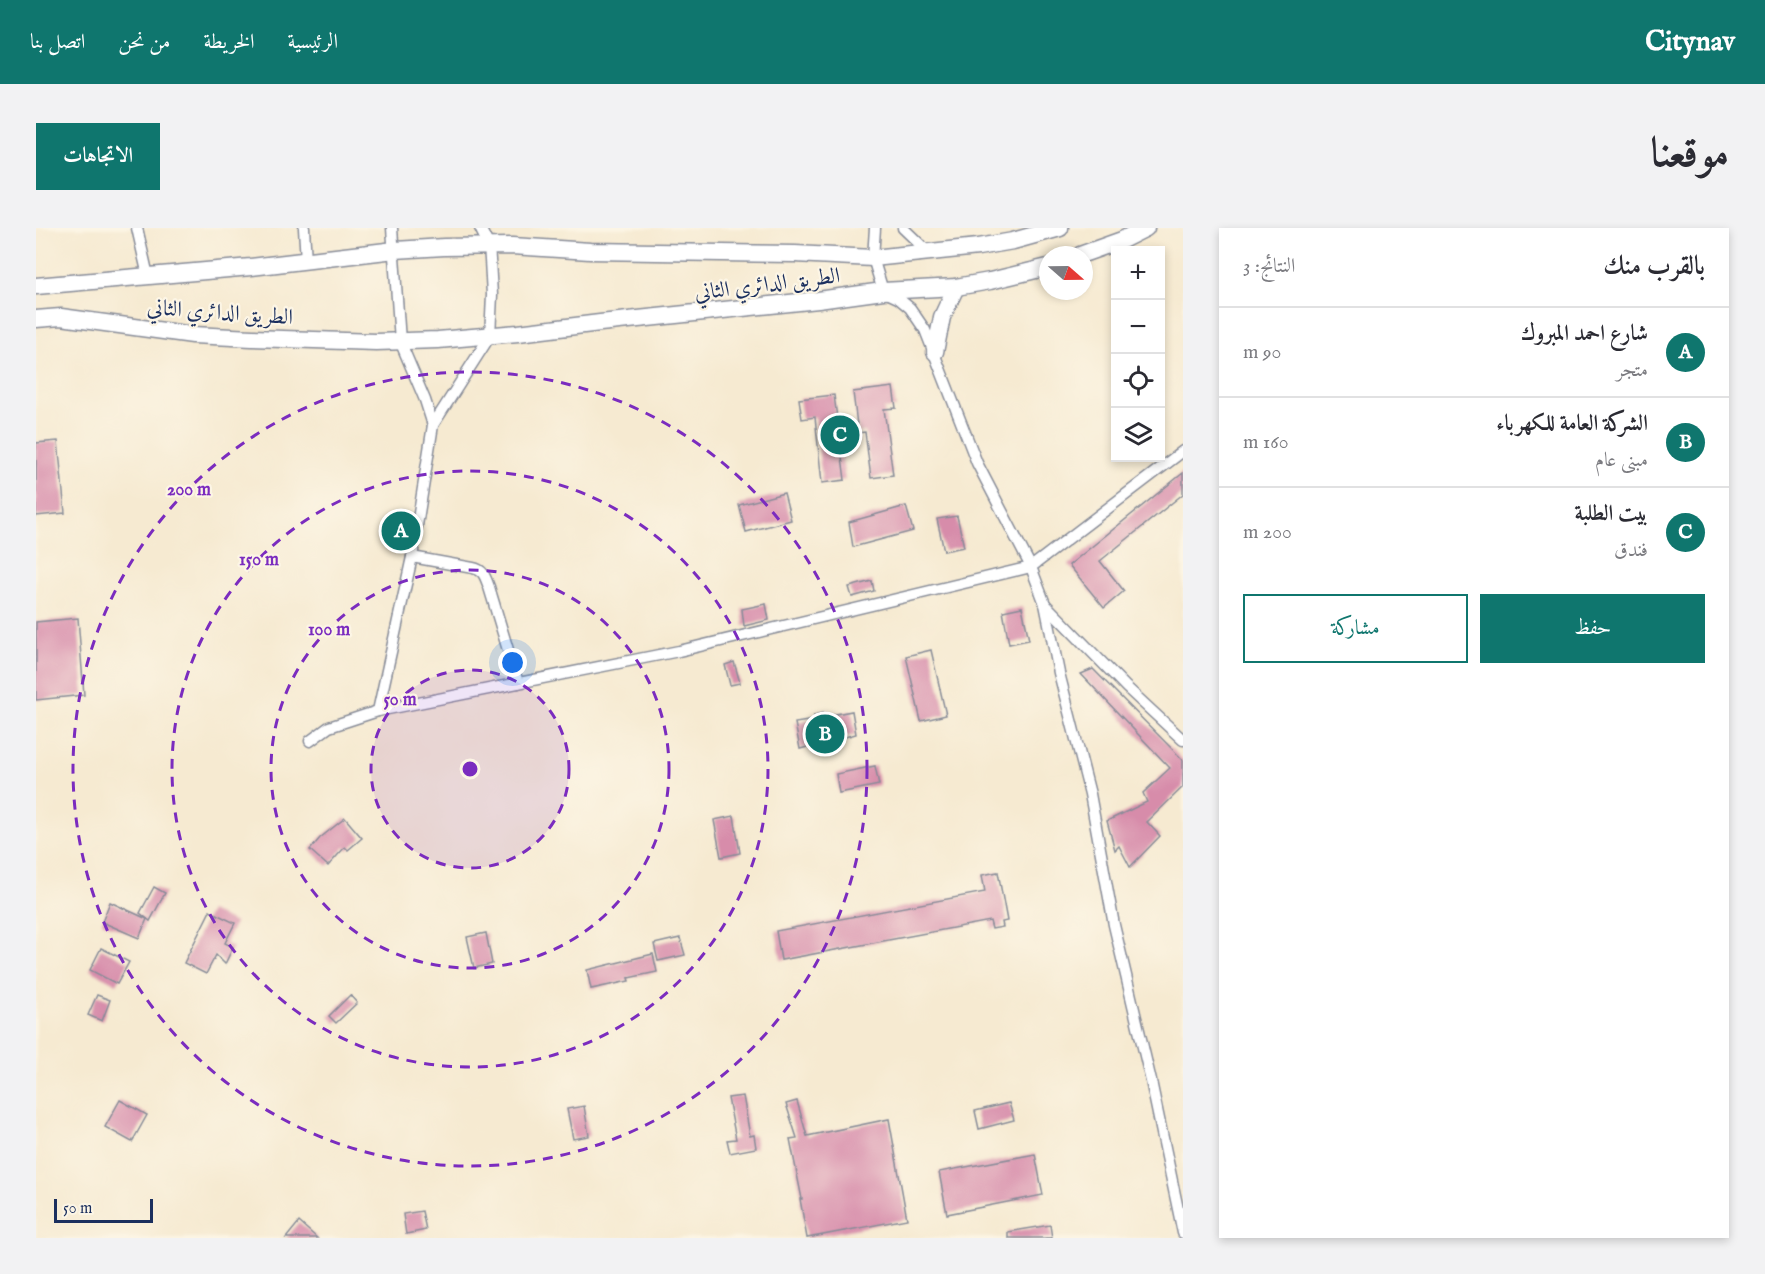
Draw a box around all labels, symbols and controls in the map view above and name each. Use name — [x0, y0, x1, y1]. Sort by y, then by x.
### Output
text: Citynav — [1645, 25, 1735, 60]
text: اتصل بنا — [30, 29, 85, 56]
text: من نحن — [118, 29, 170, 56]
text: الخريطة — [203, 29, 255, 56]
text: الرئيسية — [288, 29, 338, 56]
button: الاتجاهات — [36, 123, 160, 190]
text: موقعنا — [1651, 128, 1729, 181]
north arrow — [1039, 246, 1093, 300]
map controls — [1111, 246, 1165, 462]
button: + — [1111, 246, 1165, 300]
text: بالقرب منك — [1603, 250, 1705, 283]
text: النتائج: 3 — [1243, 254, 1295, 279]
street label: الطريق الدائري الثاني — [693, 262, 842, 311]
street label: الطريق الدائري الثاني — [146, 294, 294, 335]
button: − — [1111, 300, 1165, 354]
text: شارع احمد المبروك — [1521, 320, 1648, 348]
text: 90 m — [1243, 340, 1281, 365]
text: A — [1679, 340, 1692, 365]
button: locate — [1111, 354, 1165, 408]
text: متجر — [1616, 358, 1648, 383]
button: layers — [1111, 408, 1165, 462]
text: الشركة العامة للكهرباء — [1496, 410, 1648, 438]
pin: C — [820, 412, 860, 458]
text: 160 m — [1243, 430, 1289, 455]
text: B — [1679, 430, 1692, 455]
text: مبنى عام — [1595, 448, 1648, 473]
text: 200 m — [167, 479, 211, 502]
text: بيت الطلبة — [1574, 500, 1648, 528]
pin: A — [382, 508, 421, 554]
text: 200 m — [1243, 520, 1292, 545]
text: C — [1678, 520, 1693, 545]
text: فندق — [1614, 538, 1648, 563]
text: 150 m — [239, 549, 279, 572]
button: مشاركة — [1243, 594, 1468, 663]
button: حفظ — [1480, 594, 1705, 663]
text: 100 m — [308, 619, 350, 642]
your location — [498, 648, 527, 677]
text: 50 m — [383, 689, 417, 712]
pin: B — [806, 712, 844, 756]
centre of rings — [460, 759, 480, 779]
scale bar — [54, 1196, 153, 1224]
text: 50 m — [63, 1199, 92, 1219]

